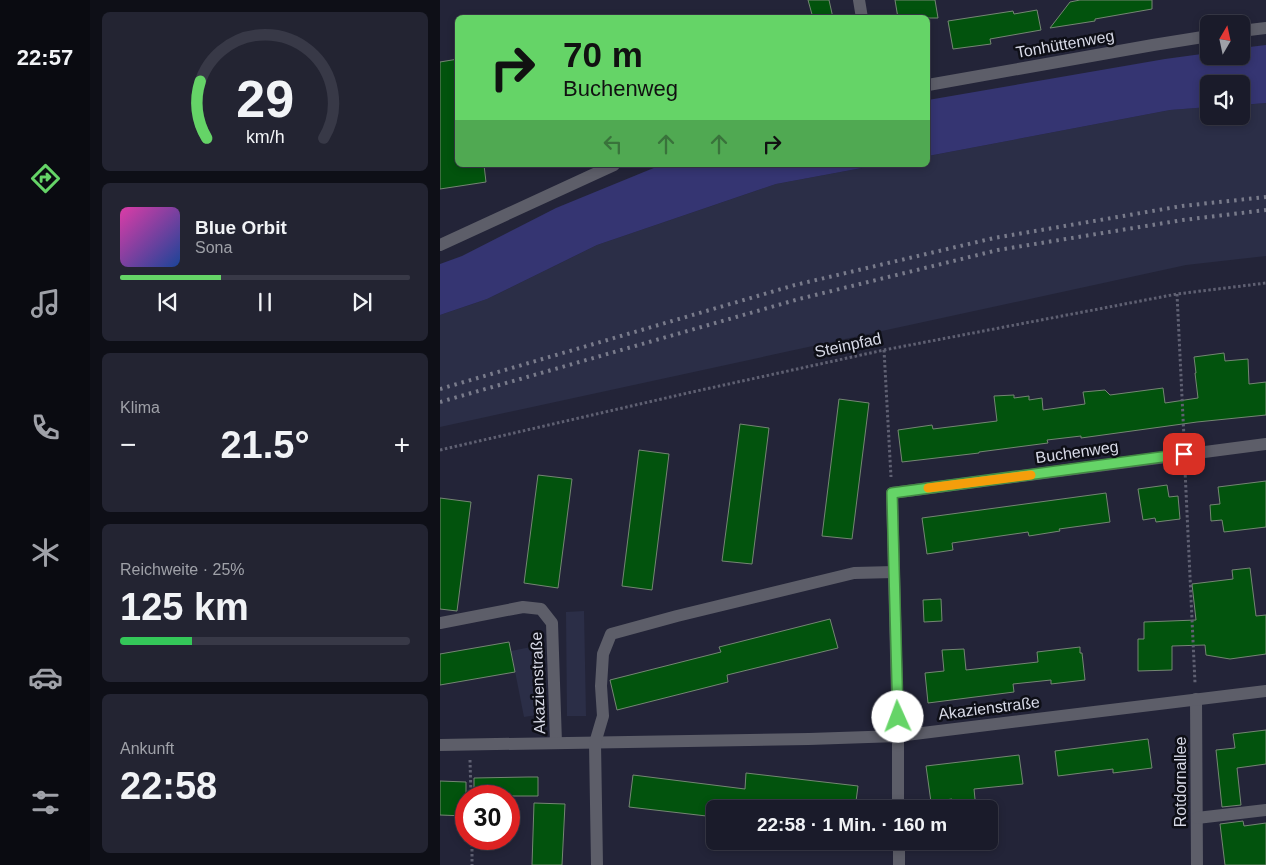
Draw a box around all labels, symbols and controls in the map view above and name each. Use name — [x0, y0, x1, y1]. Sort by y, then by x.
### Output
north arrow — [1200, 15, 1250, 65]
map controls — [1200, 15, 1250, 125]
street label: Tonhüttenweg — [1014, 27, 1116, 61]
icon: right — [480, 35, 545, 100]
text: 70 m — [563, 35, 643, 74]
text: 22:57 — [17, 45, 73, 70]
text: 29 — [236, 70, 294, 128]
button: sound — [1200, 75, 1250, 125]
text: Buchenweg — [563, 76, 678, 101]
text: km/h — [246, 127, 284, 147]
icon: left — [599, 130, 627, 158]
icon: ahead — [652, 130, 680, 158]
icon: ahead — [705, 130, 733, 158]
icon: right — [758, 130, 786, 158]
icon: directions — [28, 161, 63, 196]
text: Blue Orbit — [195, 217, 287, 238]
text: Sona — [195, 239, 232, 256]
icon: music — [28, 286, 63, 321]
icon: previous — [154, 288, 182, 316]
icon: pause — [251, 288, 279, 316]
icon: next — [348, 288, 376, 316]
street label: Steinpfad — [813, 330, 883, 360]
text: Klima — [120, 399, 160, 416]
icon: phone — [28, 410, 63, 445]
text: 21.5° — [220, 424, 310, 466]
text: − — [120, 429, 136, 460]
text: + — [394, 429, 410, 460]
pin — [1163, 433, 1205, 475]
street label: Buchenweg — [1034, 438, 1120, 466]
icon: arrive — [1170, 440, 1198, 468]
icon: climate — [28, 535, 63, 570]
text: Reichweite · 25% — [120, 561, 245, 578]
text: 125 km — [120, 586, 249, 628]
street label: Akazienstraße — [528, 632, 548, 734]
icon: car — [28, 660, 63, 695]
position arrow — [871, 690, 923, 742]
street label: Akazienstraße — [937, 693, 1041, 723]
street label: Rotdornallee — [1172, 737, 1189, 827]
text: Ankunft — [120, 740, 174, 757]
text: 22:58 — [120, 765, 217, 807]
icon: filters — [28, 785, 63, 820]
speed limit sign: 30 — [455, 785, 520, 850]
text: 22:58 · 1 Min. · 160 m — [757, 814, 947, 835]

